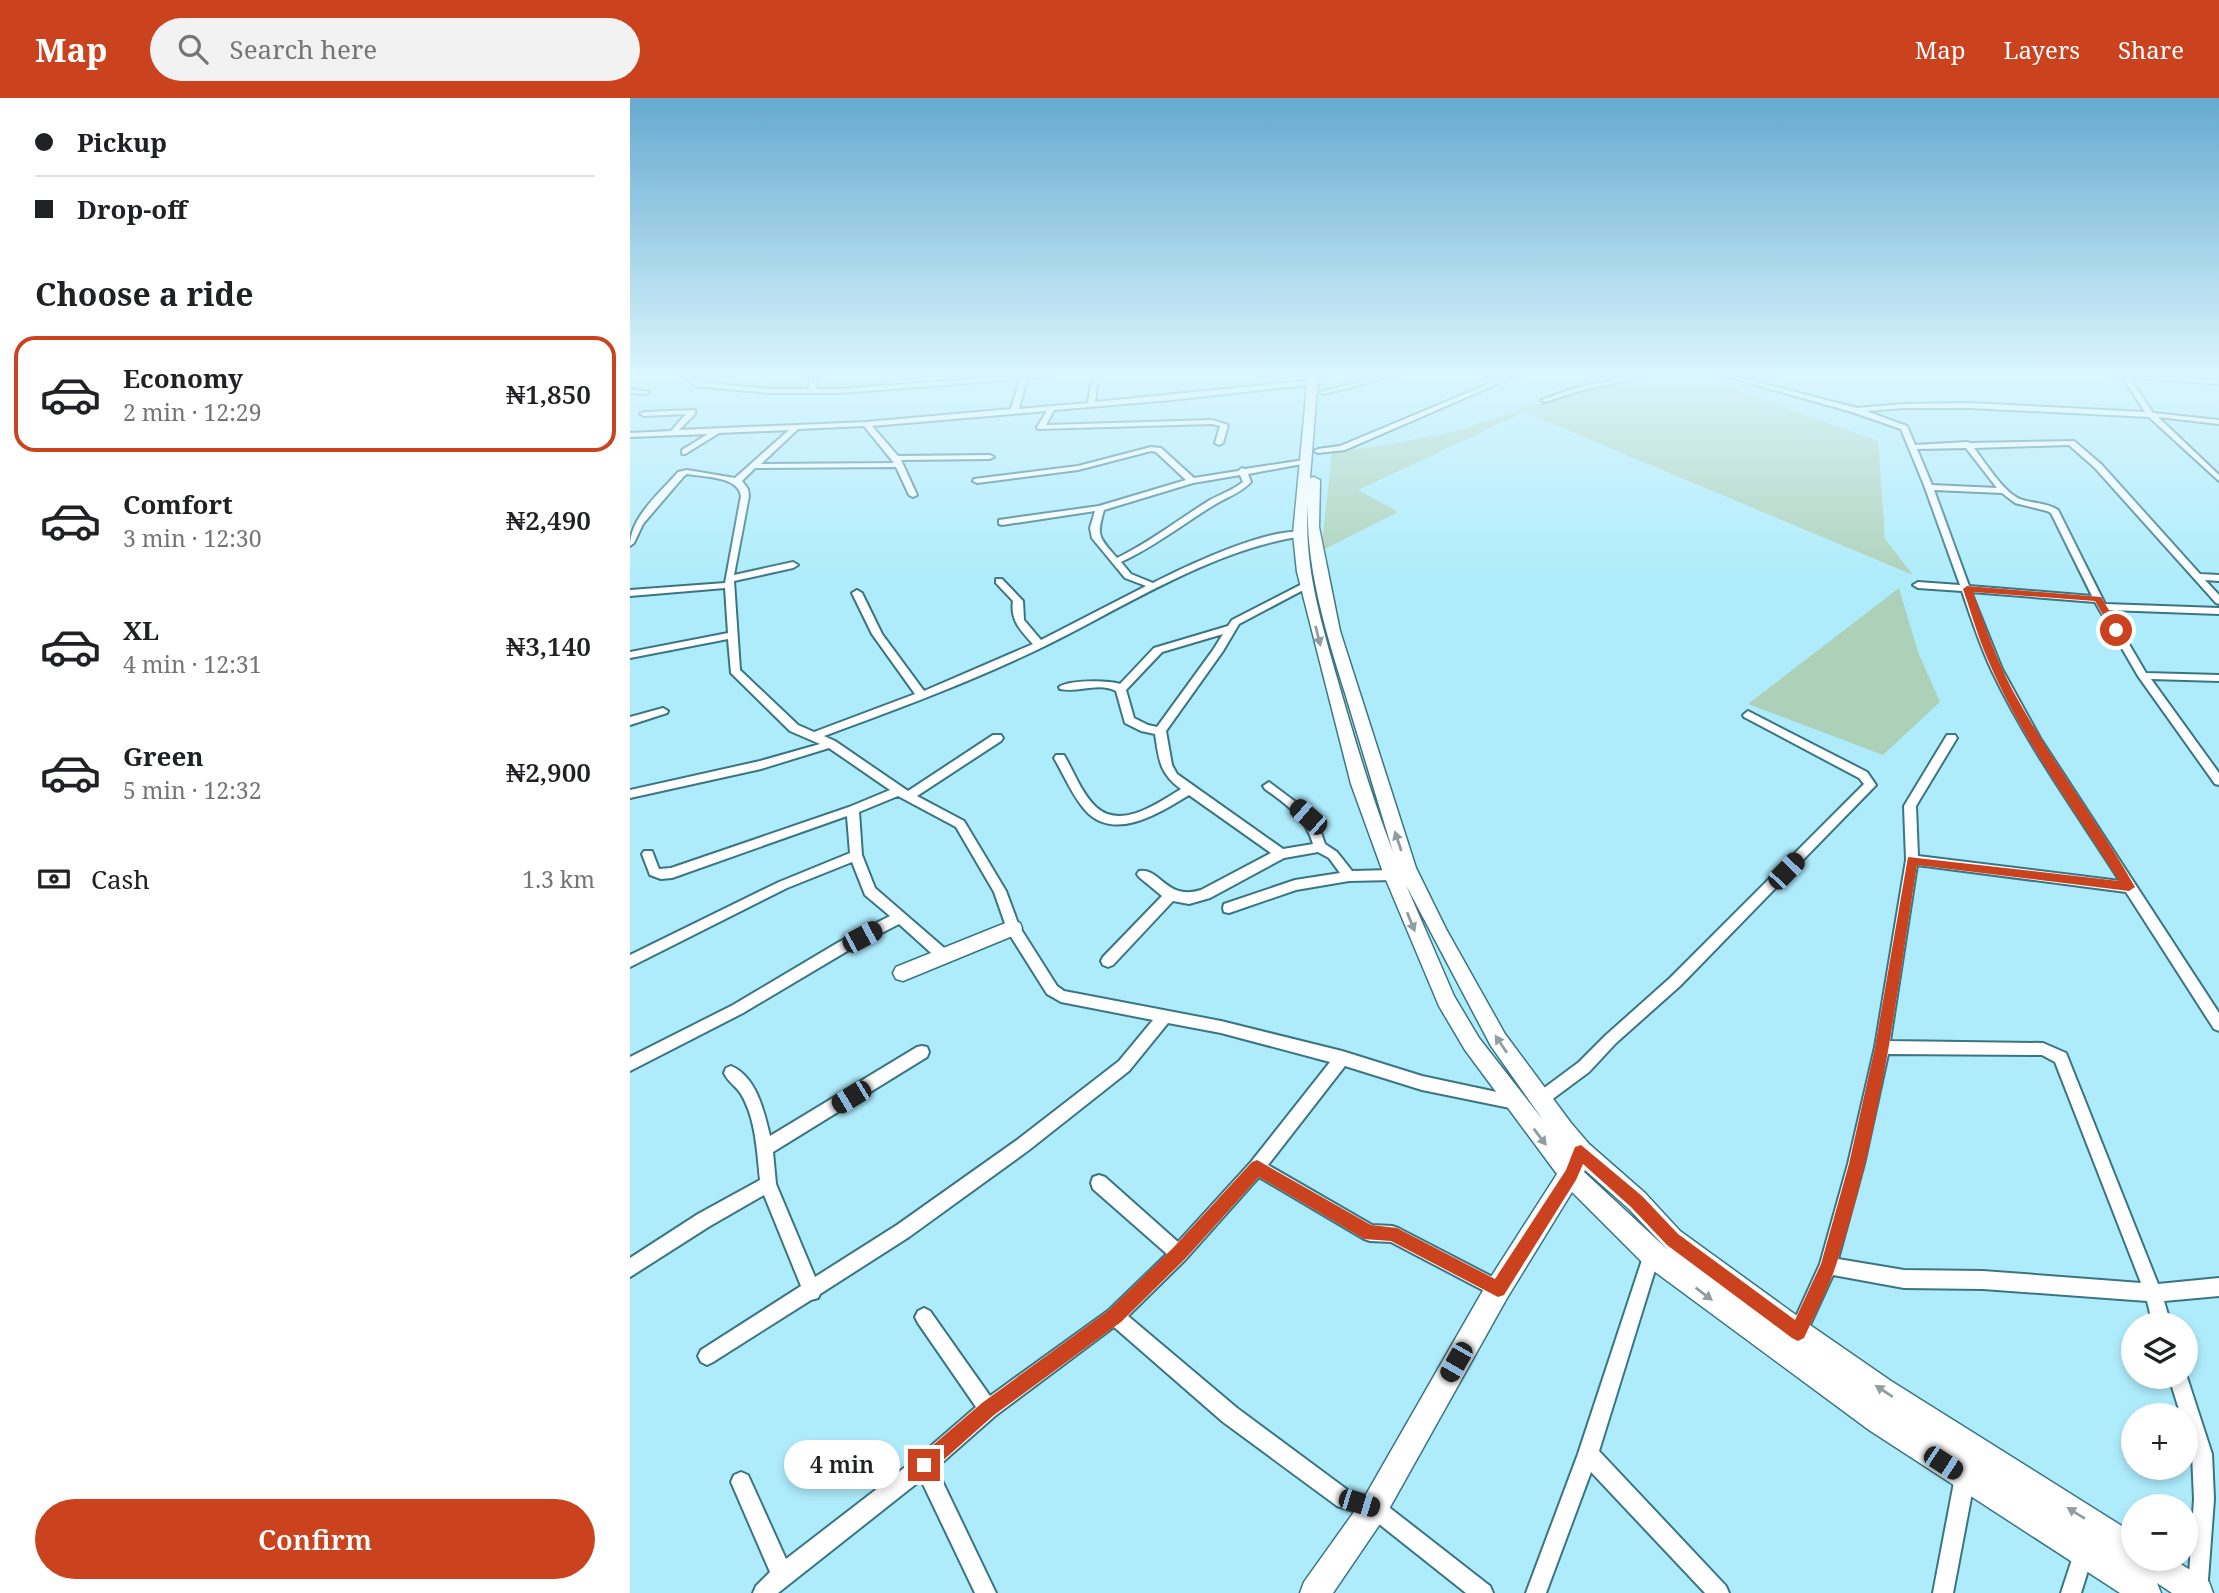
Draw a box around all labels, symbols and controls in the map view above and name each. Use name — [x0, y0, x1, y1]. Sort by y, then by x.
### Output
search box — [150, 18, 640, 81]
text: Map — [35, 27, 108, 72]
icon: search — [174, 30, 212, 68]
text: Search here — [230, 31, 377, 67]
text: Map — [1915, 33, 1966, 66]
text: Layers — [2004, 33, 2080, 66]
text: Share — [2118, 33, 2184, 66]
text: Pickup — [77, 124, 167, 160]
text: Drop-off — [77, 191, 187, 227]
text: Choose a ride — [35, 272, 254, 315]
text: Economy — [123, 360, 243, 396]
icon: car — [39, 363, 102, 426]
text: ₦1,850 — [506, 376, 591, 412]
text: 2 min · 12:29 — [123, 396, 261, 428]
text: Comfort — [123, 486, 233, 522]
icon: car — [39, 489, 102, 552]
text: ₦2,490 — [506, 502, 591, 538]
text: 3 min · 12:30 — [123, 522, 261, 554]
text: XL — [123, 612, 159, 648]
route start — [2100, 614, 2132, 646]
icon: car — [39, 615, 102, 678]
one-way arrow — [1313, 625, 1324, 647]
text: ₦3,140 — [506, 628, 591, 664]
text: 4 min · 12:31 — [123, 648, 261, 680]
text: Green — [123, 738, 204, 774]
icon: car — [39, 741, 102, 804]
text: ₦2,900 — [506, 754, 591, 790]
text: 5 min · 12:32 — [123, 774, 261, 806]
car — [1286, 795, 1331, 839]
one-way arrow — [1392, 831, 1403, 852]
car — [1764, 849, 1809, 893]
icon: cash — [35, 860, 73, 898]
text: Cash — [91, 861, 150, 897]
text: 1.3 km — [522, 863, 595, 895]
one-way arrow — [1406, 912, 1417, 933]
car — [839, 918, 886, 956]
one-way arrow — [1495, 1034, 1508, 1053]
car — [828, 1077, 875, 1117]
one-way arrow — [1533, 1128, 1547, 1146]
one-way arrow — [1695, 1286, 1713, 1301]
map controls — [2121, 1312, 2198, 1571]
button: layers — [2121, 1312, 2198, 1389]
car — [1437, 1339, 1476, 1385]
one-way arrow — [1874, 1385, 1893, 1398]
button: + — [2121, 1403, 2198, 1480]
callout: 4 min — [784, 1440, 900, 1490]
car — [1920, 1443, 1967, 1483]
text: 4 min — [810, 1448, 874, 1480]
route end — [908, 1449, 940, 1481]
car — [1336, 1487, 1383, 1519]
button: − — [2121, 1494, 2198, 1571]
button: Confirm — [35, 1499, 595, 1579]
one-way arrow — [2066, 1506, 2086, 1519]

